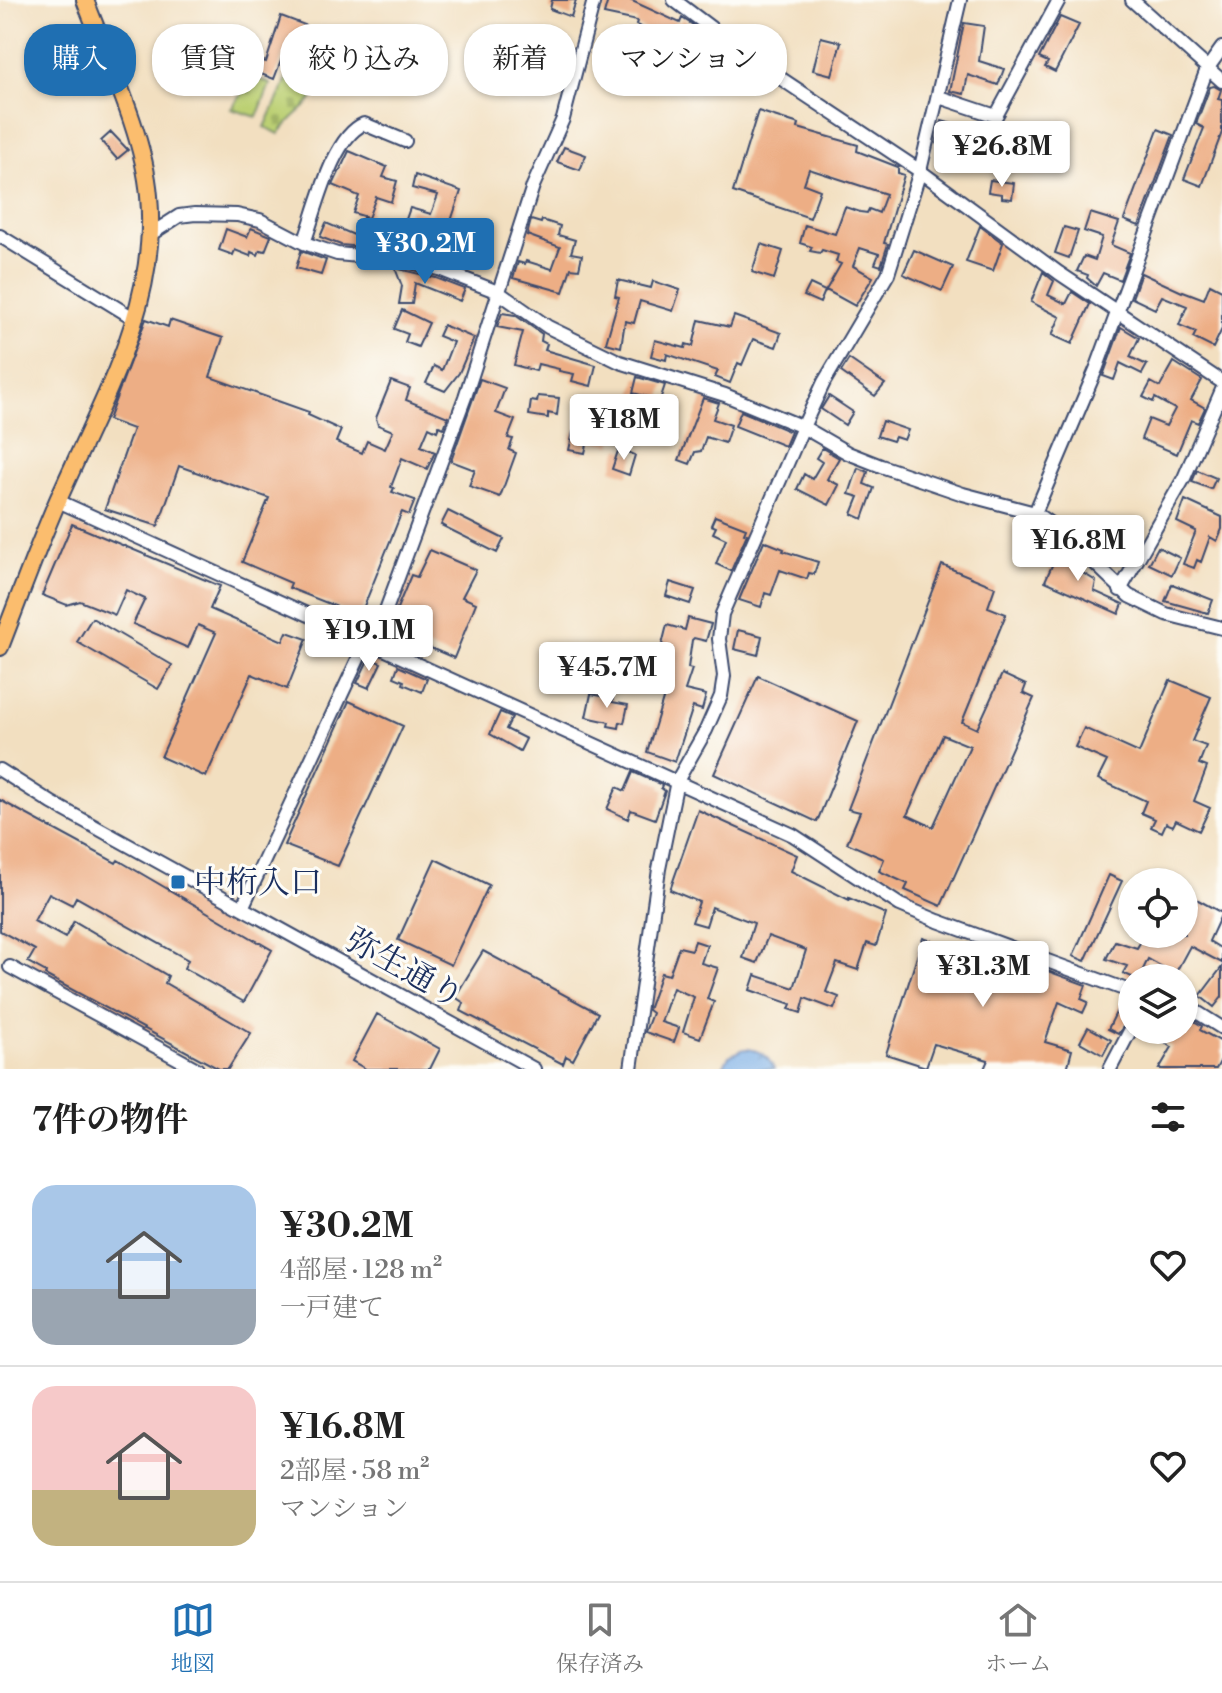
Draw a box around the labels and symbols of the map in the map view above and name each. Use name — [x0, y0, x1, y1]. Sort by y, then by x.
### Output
pin: ¥26.8M — [937, 121, 1067, 189]
pin: ¥30.2M — [360, 218, 490, 286]
pin: ¥18M — [577, 394, 671, 462]
pin: ¥16.8M — [1013, 515, 1143, 583]
pin: ¥19.1M — [304, 605, 434, 673]
pin: ¥45.7M — [542, 642, 672, 710]
place label: 中桁入口 — [194, 863, 322, 903]
marker: 中桁入口 — [169, 873, 187, 891]
street label: 弥生通り — [339, 920, 470, 1017]
pin: ¥31.3M — [918, 941, 1048, 1009]

